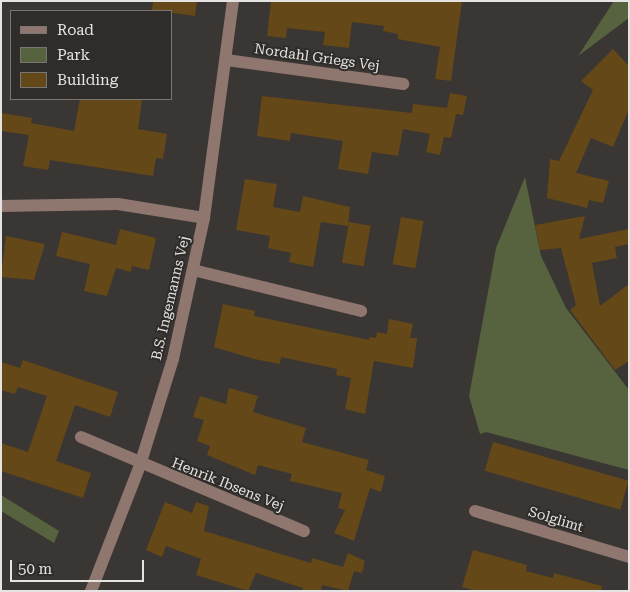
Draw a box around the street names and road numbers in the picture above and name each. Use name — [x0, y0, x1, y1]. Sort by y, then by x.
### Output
street label: Nordahl Griegs Vej — [253, 40, 381, 74]
street label: B.S. Ingemanns Vej — [148, 234, 192, 362]
street label: Henrik Ibsens Vej — [169, 454, 287, 514]
street label: Solglimt — [526, 503, 586, 535]

